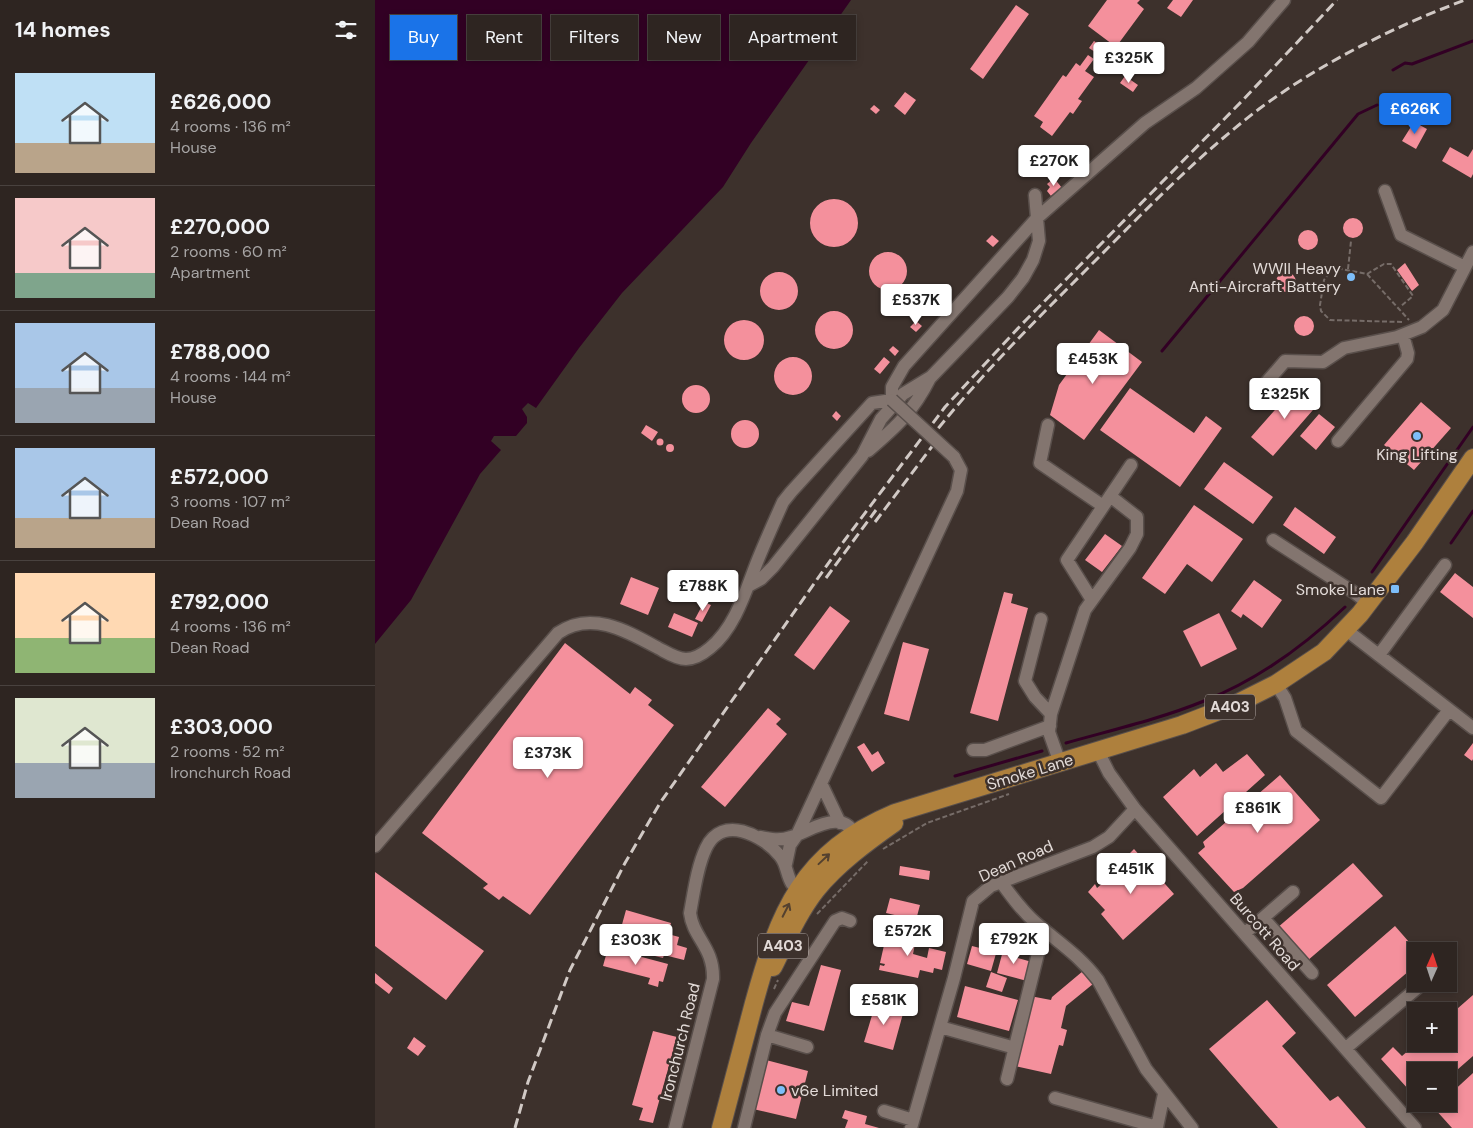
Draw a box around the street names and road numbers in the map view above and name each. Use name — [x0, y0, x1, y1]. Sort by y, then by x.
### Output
road number: A403 — [1205, 694, 1255, 720]
street label: Smoke Lane — [984, 749, 1076, 795]
street label: Dean Road — [975, 835, 1057, 887]
street label: Burcott Road — [1225, 889, 1305, 975]
road number: A403 — [758, 934, 808, 958]
street label: Ironchurch Road — [655, 981, 705, 1103]

